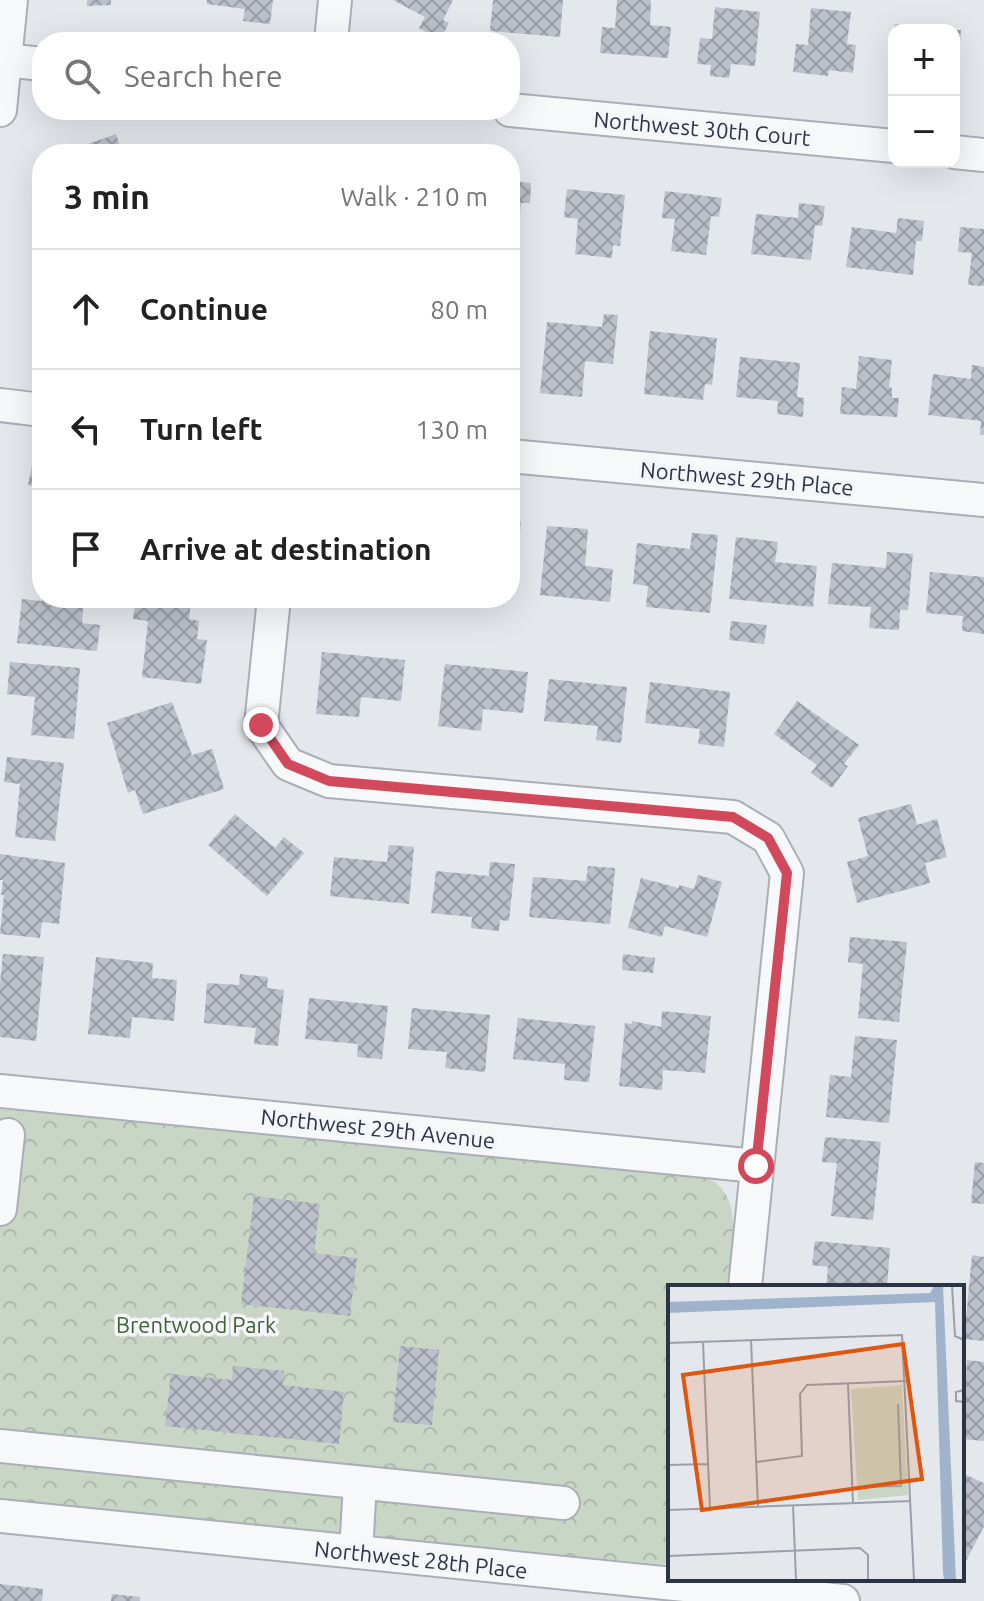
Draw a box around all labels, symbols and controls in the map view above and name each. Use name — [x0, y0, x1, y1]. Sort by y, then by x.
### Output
map controls — [888, 24, 960, 168]
button: + — [888, 24, 960, 96]
search box — [32, 32, 520, 120]
icon: search — [60, 54, 104, 98]
text: Search here — [124, 59, 283, 93]
button: − — [888, 96, 960, 168]
street label: Northwest 30th Court — [593, 106, 812, 150]
text: 3 min — [64, 177, 150, 215]
text: Walk · 210 m — [340, 182, 488, 211]
icon: ahead — [64, 287, 108, 331]
text: Continue — [140, 292, 268, 326]
text: 80 m — [430, 295, 488, 324]
icon: left — [64, 407, 108, 451]
text: Turn left — [140, 412, 262, 446]
text: 130 m — [416, 415, 488, 444]
street label: Northwest 29th Place — [639, 456, 855, 500]
icon: arrive — [64, 527, 108, 571]
text: Arrive at destination — [140, 532, 432, 566]
route end — [243, 707, 279, 743]
street label: Northwest 29th Avenue — [259, 1103, 497, 1153]
route start — [738, 1148, 774, 1184]
inset map — [668, 1285, 964, 1581]
park label: Brentwood Park — [116, 1312, 276, 1337]
street label: Northwest 28th Place — [313, 1535, 529, 1583]

